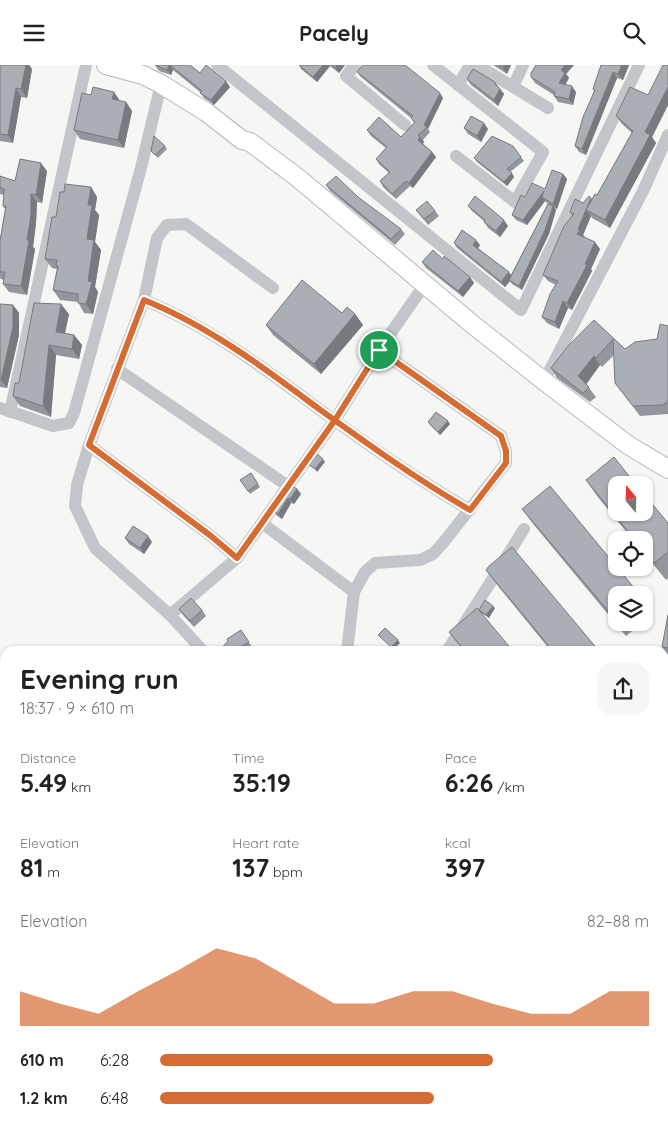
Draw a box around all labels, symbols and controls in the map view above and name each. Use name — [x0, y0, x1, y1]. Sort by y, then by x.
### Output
icon: menu — [20, 19, 48, 47]
text: Pacely — [299, 19, 369, 47]
icon: search — [620, 19, 648, 47]
pin — [358, 329, 400, 371]
icon: arrive — [365, 336, 393, 364]
north arrow — [608, 476, 652, 521]
map controls — [608, 476, 653, 631]
button: locate — [608, 531, 653, 576]
button: layers — [608, 586, 653, 631]
text: Evening run — [20, 661, 179, 696]
button: share — [597, 663, 649, 715]
text: 18:37 · 9 × 610 m — [20, 698, 134, 718]
text: Distance — [20, 749, 76, 767]
text: Time — [232, 749, 264, 767]
text: Pace — [445, 749, 477, 767]
text: 5.49 — [20, 767, 67, 798]
text: 35:19 — [232, 767, 291, 798]
text: 6:26 — [445, 767, 493, 798]
text: km — [67, 778, 91, 796]
text: /km — [493, 778, 525, 796]
text: Elevation — [20, 834, 79, 852]
text: Heart rate — [232, 834, 299, 852]
text: kcal — [445, 834, 471, 852]
text: 81 — [20, 852, 43, 883]
text: 137 — [232, 852, 269, 883]
text: 397 — [445, 852, 485, 883]
text: m — [43, 863, 60, 881]
text: bpm — [269, 863, 303, 881]
text: Elevation — [20, 911, 87, 931]
text: 82–88 m — [587, 911, 649, 931]
text: 610 m — [20, 1050, 64, 1070]
text: 6:28 — [100, 1050, 129, 1070]
text: 1.2 km — [20, 1088, 68, 1108]
text: 6:48 — [100, 1088, 129, 1108]

